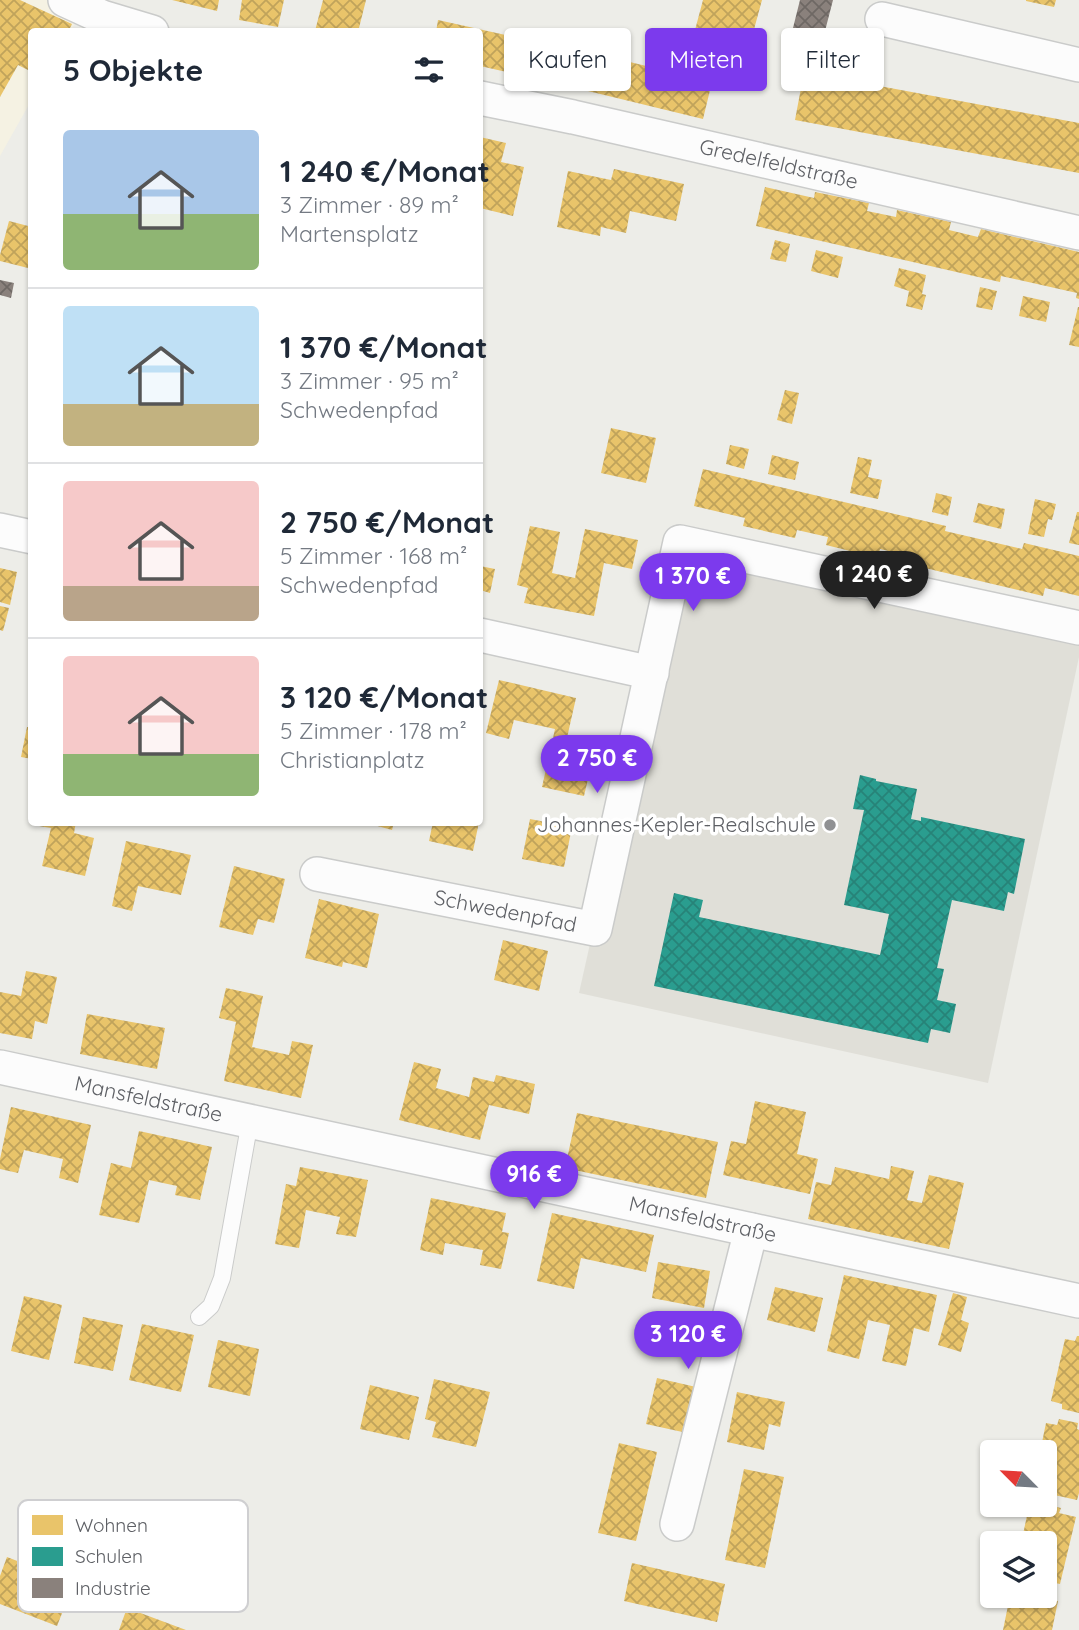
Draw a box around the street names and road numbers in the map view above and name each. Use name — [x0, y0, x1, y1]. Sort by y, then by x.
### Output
street label: Gredelfeldstraße — [697, 132, 861, 194]
street label: Schwedenpfad — [432, 883, 579, 937]
street label: Mansfeldstraße — [73, 1070, 225, 1127]
street label: Mansfeldstraße — [627, 1190, 779, 1247]

